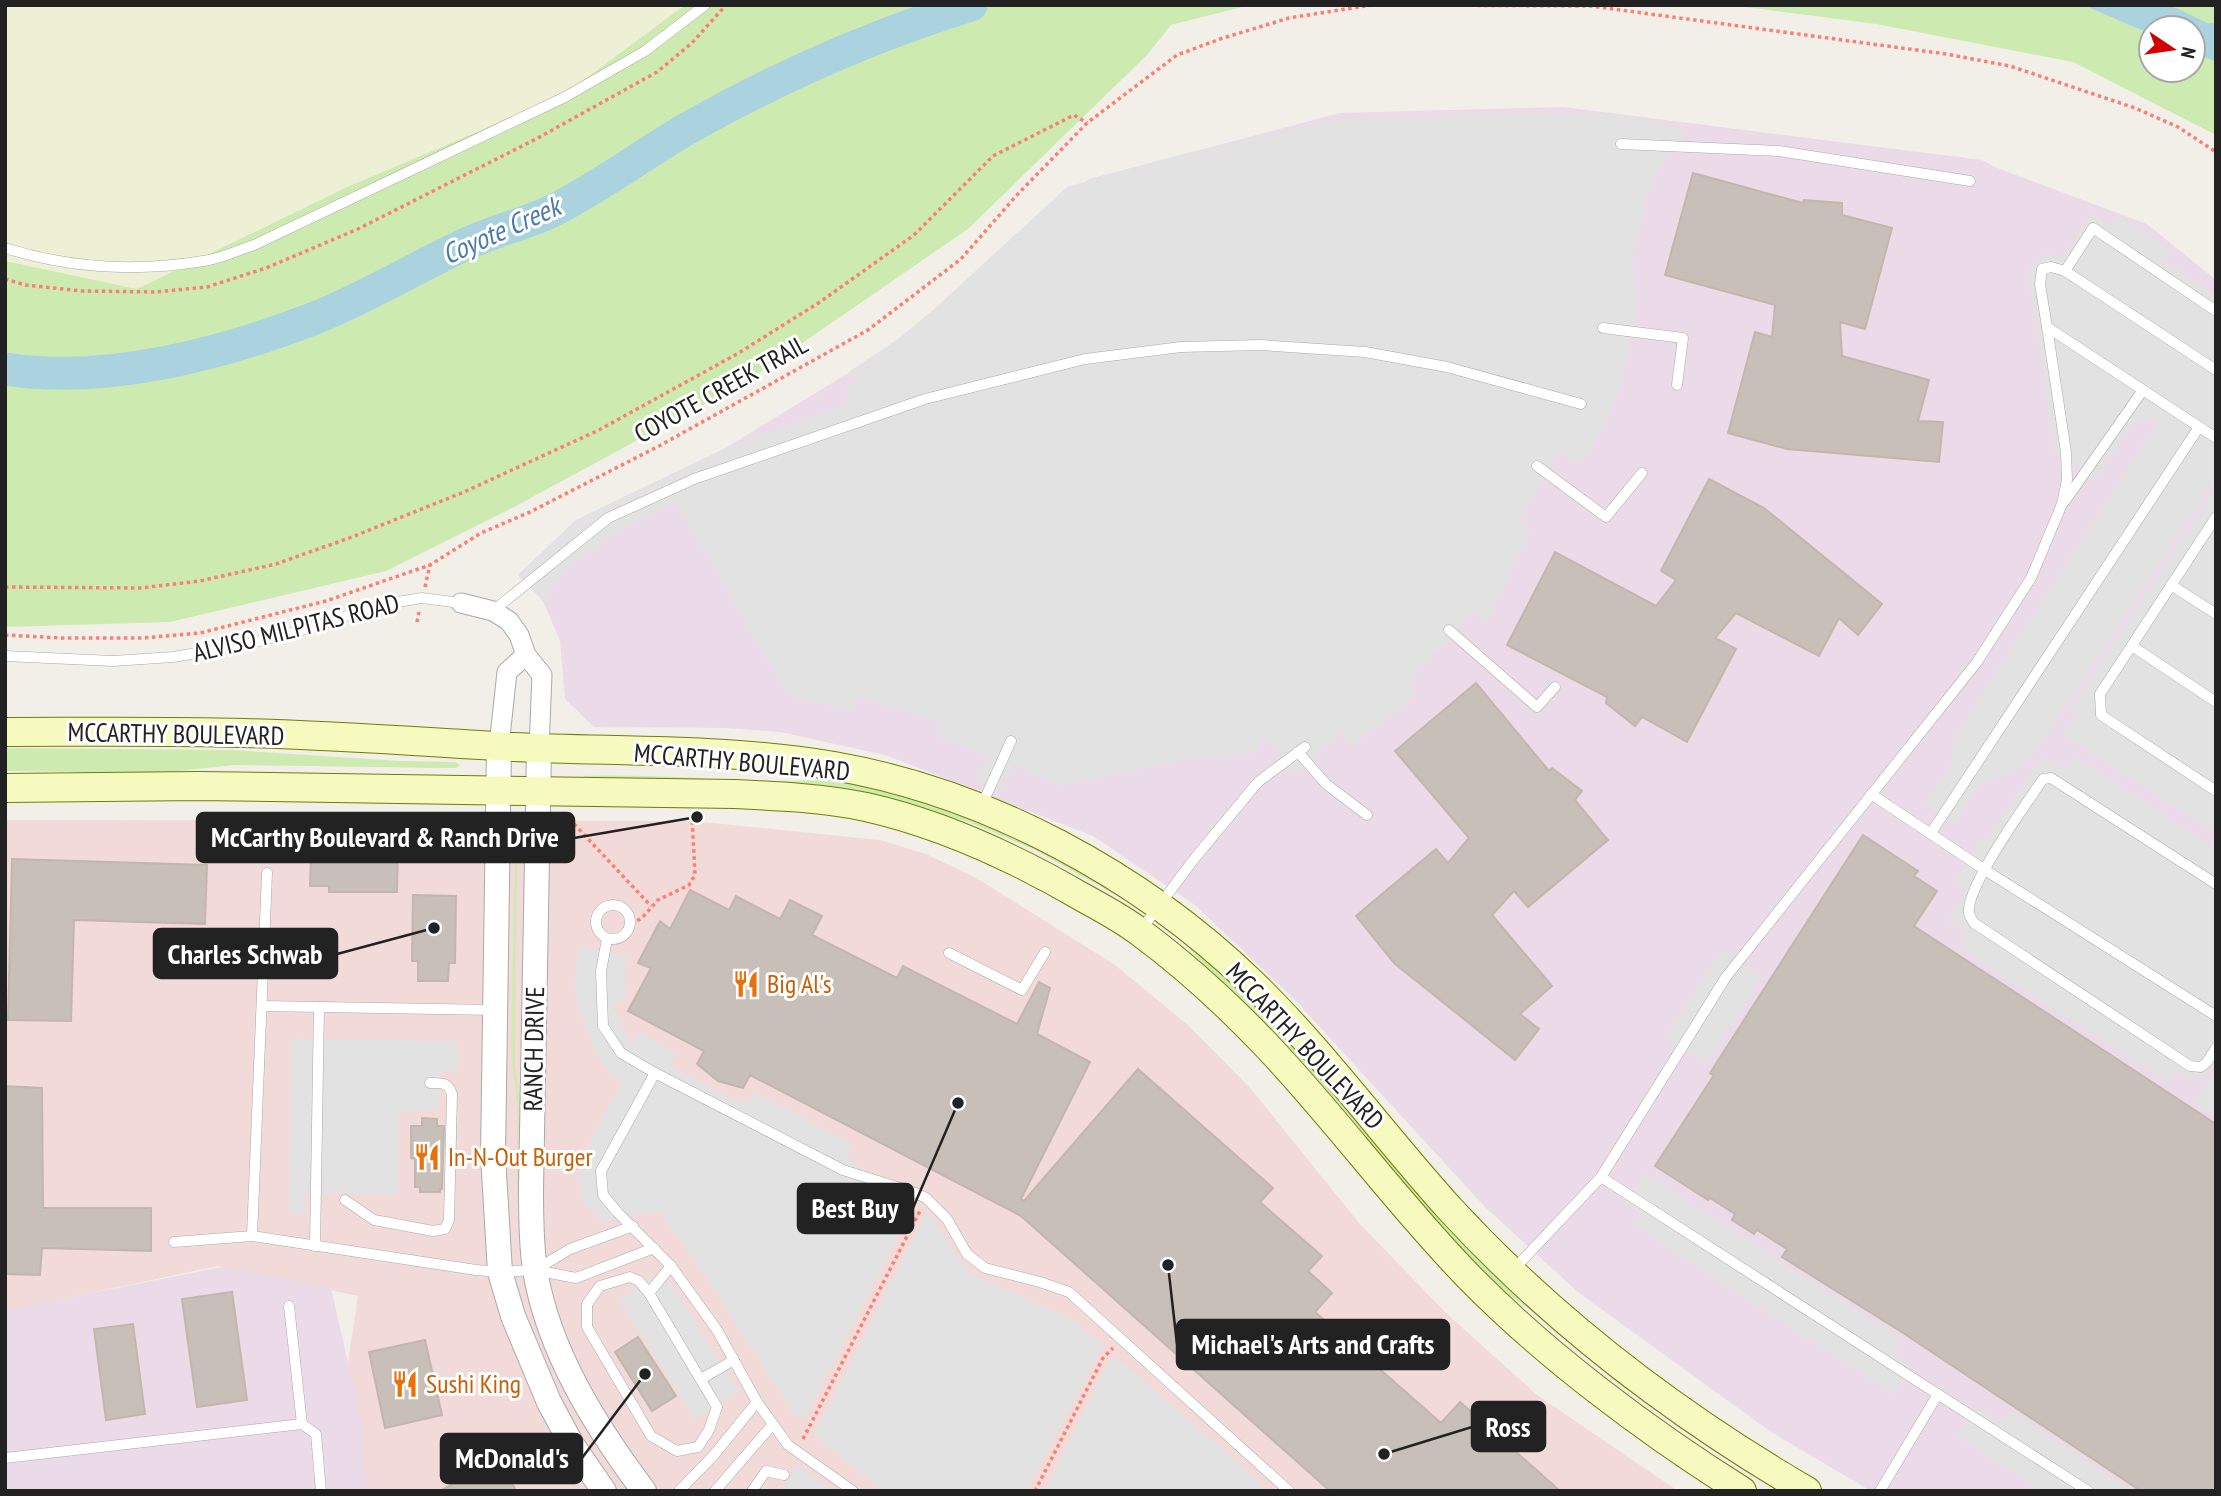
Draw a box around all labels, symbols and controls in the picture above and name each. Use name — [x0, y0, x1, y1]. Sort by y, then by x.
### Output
north arrow — [2137, 14, 2207, 84]
text: N — [2176, 45, 2201, 61]
water label: Coyote Creek — [436, 186, 568, 272]
street label: COYOTE CREEK TRAIL — [628, 327, 814, 450]
street label: ALVISO MILPITAS ROAD — [189, 586, 403, 669]
street label: MCCARTHY BOULEVARD — [67, 715, 285, 752]
street label: MCCARTHY BOULEVARD — [633, 736, 851, 787]
callout: McCarthy Boulevard & Ranch Drive — [197, 813, 574, 862]
text: McCarthy Boulevard & Ranch Drive — [211, 818, 559, 855]
callout: Charles Schwab — [154, 929, 337, 978]
text: Charles Schwab — [168, 935, 322, 972]
street label: MCCARTHY BOULEVARD — [1219, 955, 1391, 1136]
place label: Big Al's — [767, 967, 831, 1000]
restaurant icon: Big Al's — [731, 969, 761, 999]
street label: RANCH DRIVE — [516, 986, 551, 1112]
place label: In-N-Out Burger — [448, 1140, 593, 1173]
restaurant icon: In-N-Out Burger — [412, 1142, 442, 1172]
callout: Best Buy — [798, 1184, 913, 1233]
text: Best Buy — [812, 1189, 899, 1226]
callout: Michael's Arts and Crafts — [1177, 1320, 1449, 1369]
text: Michael's Arts and Crafts — [1192, 1325, 1435, 1362]
place label: Sushi King — [426, 1367, 521, 1400]
restaurant icon: Sushi King — [390, 1369, 420, 1399]
callout: Ross — [1472, 1402, 1545, 1451]
text: Ross — [1485, 1408, 1531, 1445]
callout: McDonald's — [441, 1434, 582, 1483]
text: McDonald's — [455, 1439, 569, 1476]

